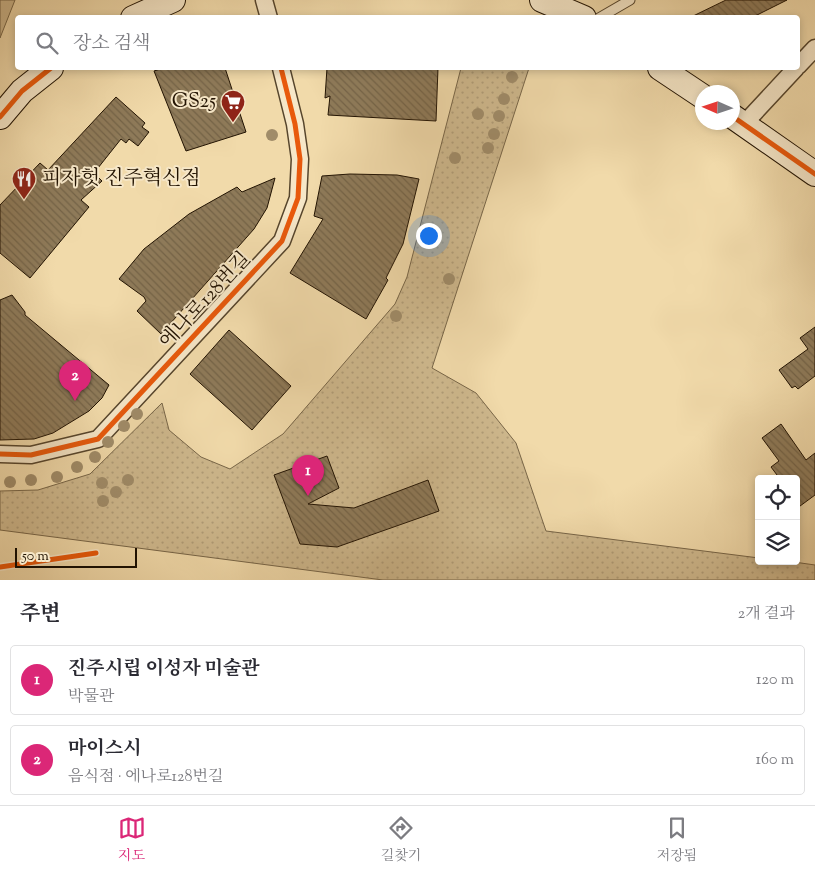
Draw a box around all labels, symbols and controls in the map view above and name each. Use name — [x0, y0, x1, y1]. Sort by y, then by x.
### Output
search box — [15, 15, 800, 70]
icon: search — [33, 29, 61, 57]
text: 장소 검색 — [73, 31, 150, 58]
north arrow — [695, 85, 740, 130]
place label: GS25 — [172, 88, 216, 117]
supermarket icon: GS25 — [220, 89, 246, 123]
place label: 피자헛 진주혁신점 — [42, 165, 201, 194]
restaurant icon: 피자헛 진주혁신점 — [11, 166, 37, 200]
your location — [416, 223, 442, 249]
street label: 에나로128번길 — [154, 246, 258, 356]
pin: 2 — [59, 360, 91, 401]
pin: 1 — [292, 455, 324, 496]
map controls — [755, 475, 800, 565]
button: locate — [755, 475, 800, 520]
button: layers — [755, 520, 800, 565]
scale bar — [15, 545, 138, 568]
text: 50 m — [22, 547, 49, 567]
text: 주변 — [20, 600, 61, 630]
text: 2개 결과 — [738, 603, 795, 626]
text: 진주시립 이성자 미술관 — [68, 656, 260, 683]
text: 1 — [34, 669, 40, 692]
text: 120 m — [756, 669, 794, 692]
text: 박물관 — [68, 686, 114, 709]
text: 마이스시 — [68, 736, 141, 763]
text: 2 — [33, 749, 41, 772]
text: 160 m — [756, 749, 794, 772]
text: 음식점 · 에나로128번길 — [68, 766, 223, 789]
tab: 지도 — [118, 814, 146, 867]
tab: 길찾기 — [381, 814, 422, 867]
tab: 저장됨 — [657, 814, 697, 867]

